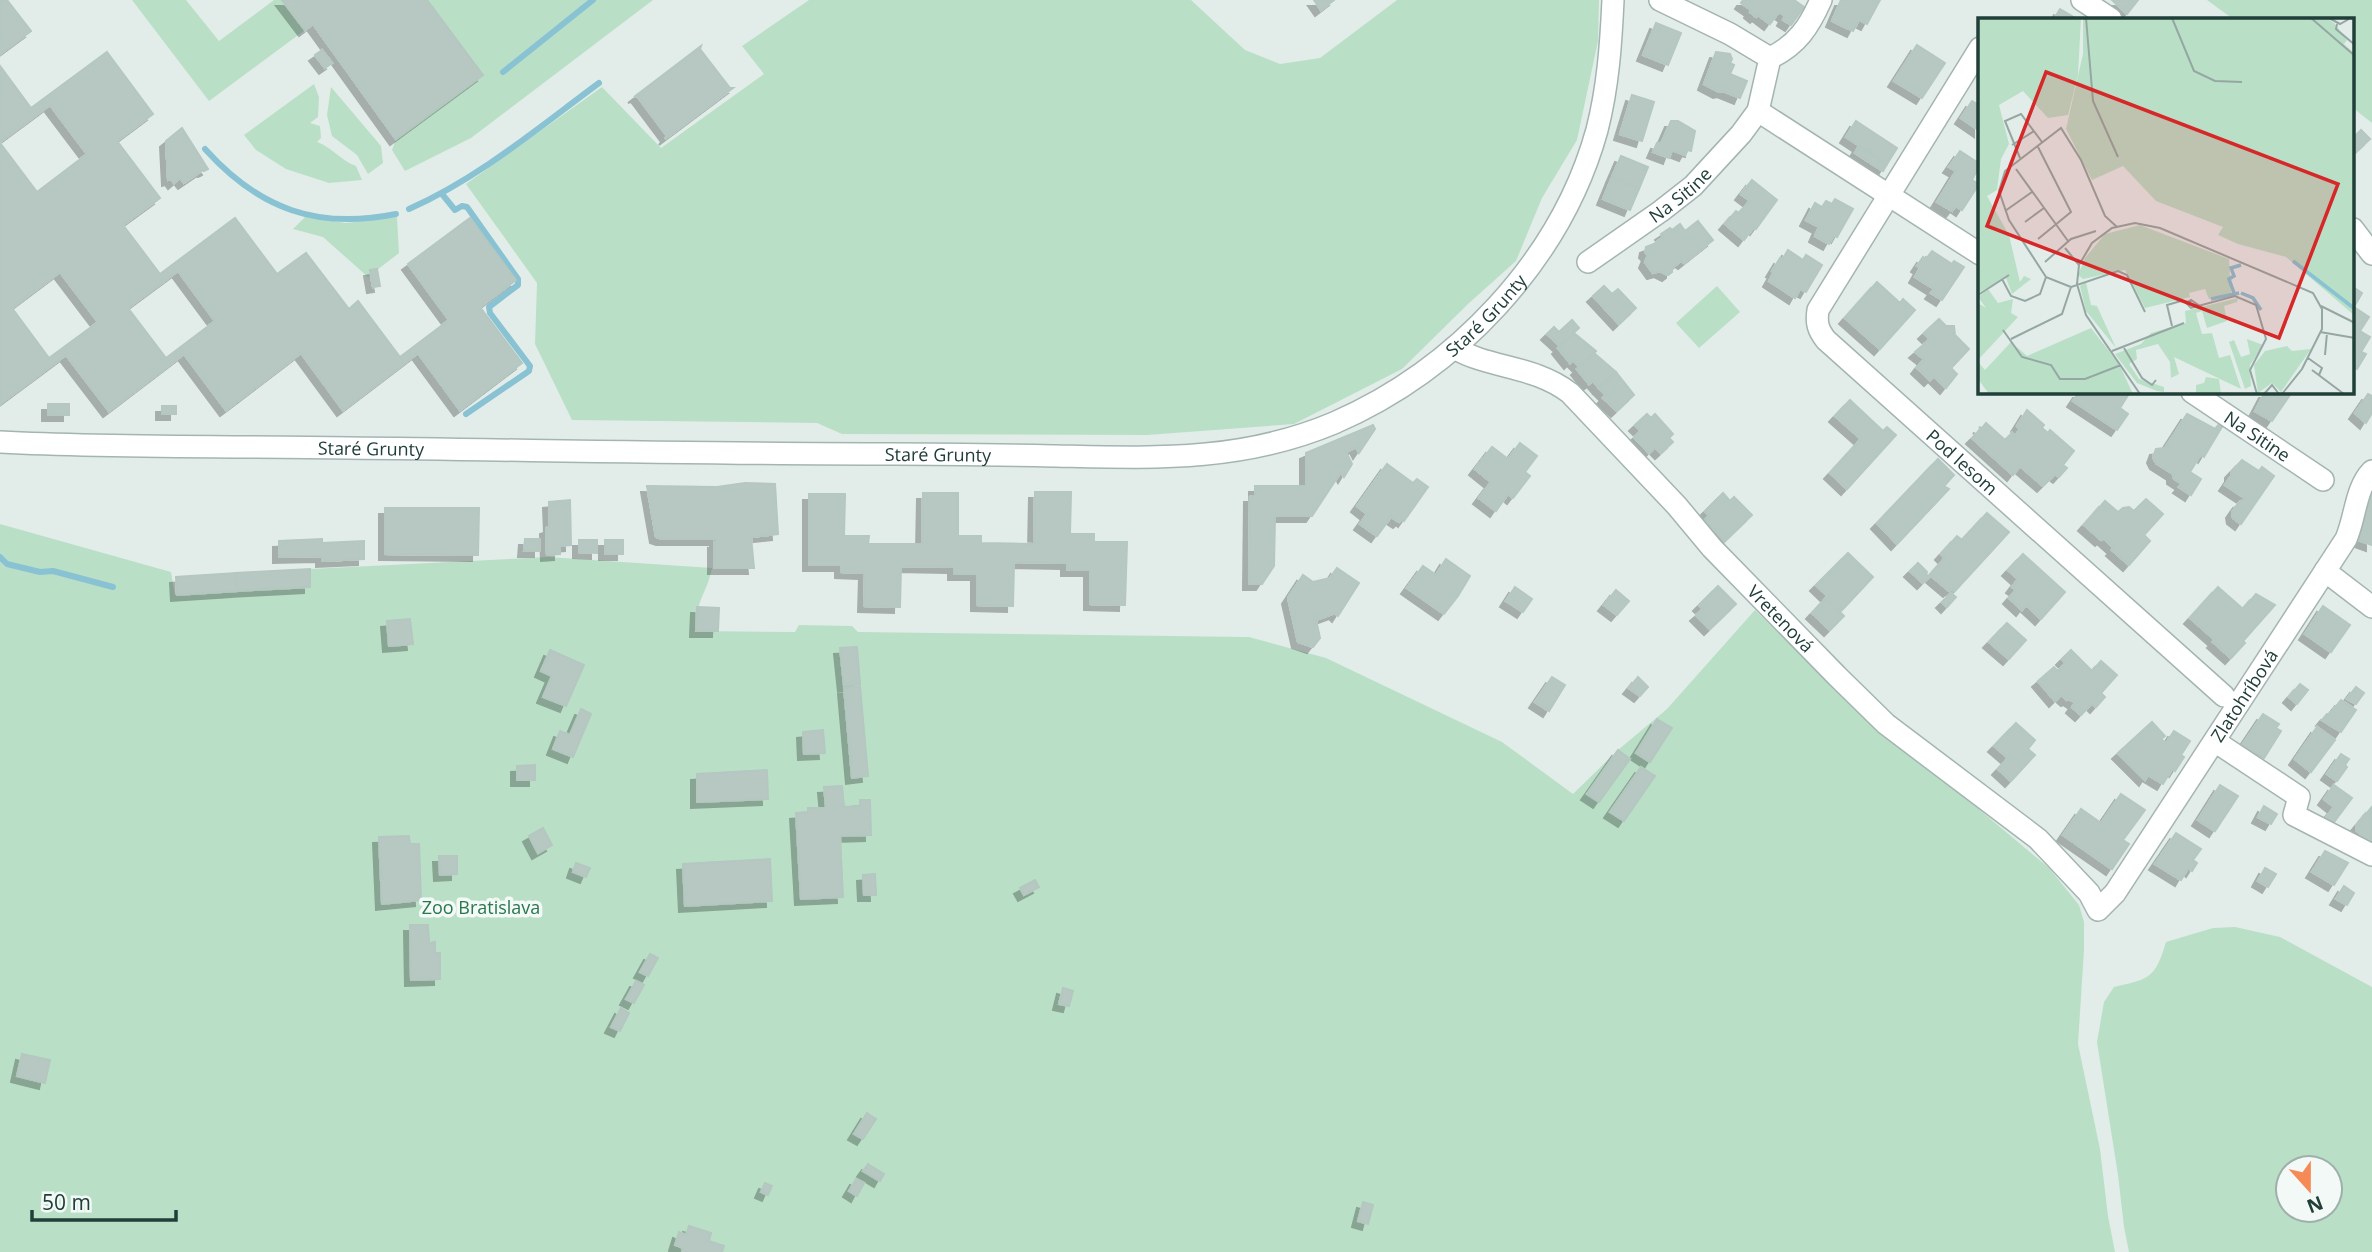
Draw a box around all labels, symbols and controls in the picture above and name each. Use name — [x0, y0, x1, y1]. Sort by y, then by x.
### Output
inset map — [1978, 18, 2354, 394]
street label: Na Sitine — [1644, 162, 1717, 228]
street label: Staré Grunty — [1440, 268, 1532, 362]
street label: Na Sitine — [2220, 405, 2295, 467]
street label: Pod lesom — [1921, 424, 2003, 500]
street label: Staré Grunty — [318, 436, 425, 461]
street label: Staré Grunty — [885, 442, 992, 467]
street label: Vretenová — [1742, 580, 1819, 658]
street label: Zlatohríbová — [2205, 645, 2283, 746]
park label: Zoo Bratislava — [422, 895, 540, 919]
north arrow — [2274, 1154, 2344, 1224]
scale bar — [32, 1178, 175, 1222]
text: 50 m — [42, 1188, 91, 1216]
text: N — [2303, 1190, 2327, 1220]

